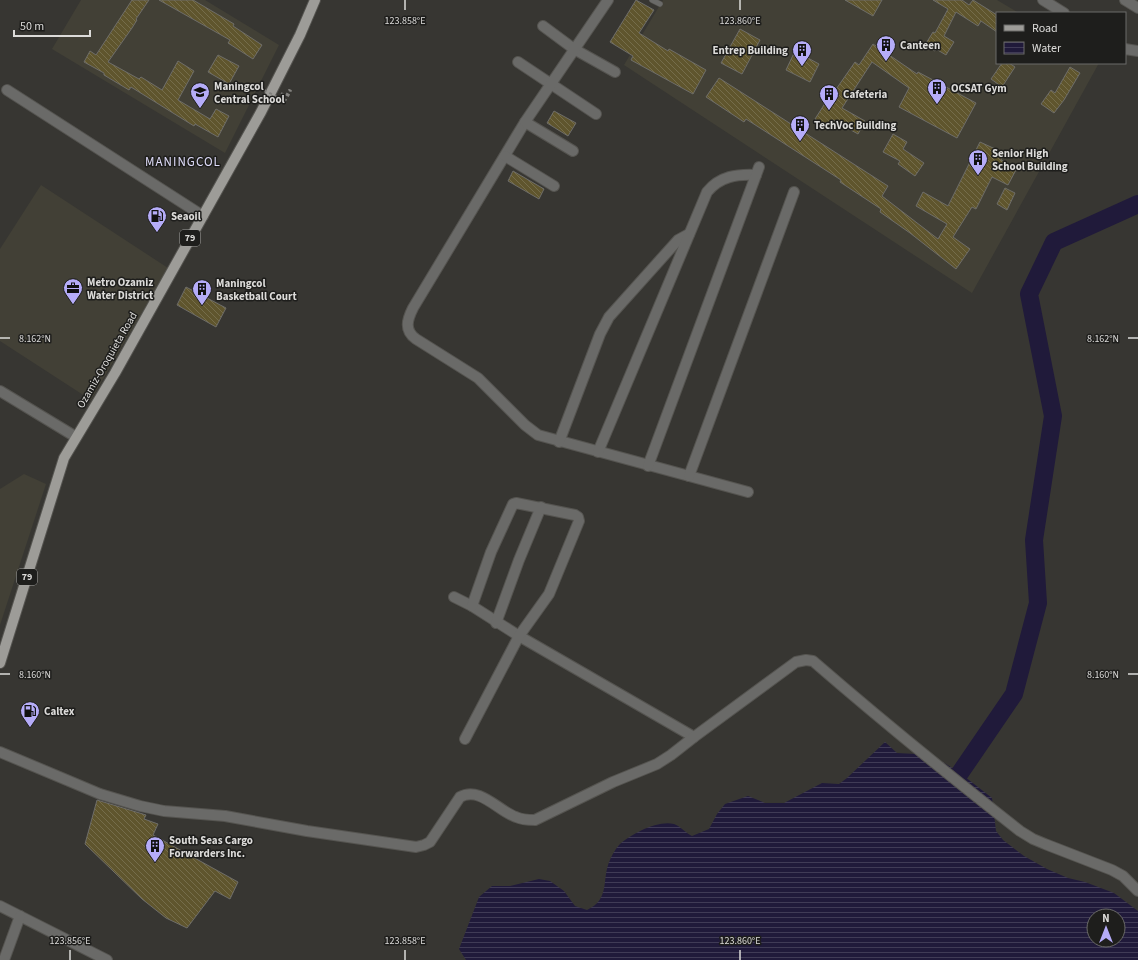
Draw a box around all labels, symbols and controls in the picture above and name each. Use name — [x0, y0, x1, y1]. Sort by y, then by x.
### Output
scale bar — [14, 12, 90, 38]
legend — [996, 12, 1126, 64]
text: 123.858°E — [385, 14, 425, 28]
text: 123.860°E — [720, 14, 760, 28]
text: 50 m — [20, 18, 44, 35]
text: Road — [1032, 20, 1058, 37]
building icon: Canteen — [875, 34, 897, 62]
place label: Canteen — [900, 38, 940, 53]
building icon: Entrep Building — [791, 39, 813, 67]
text: Water — [1032, 40, 1062, 57]
place label: Entrep Building — [712, 43, 788, 58]
building icon: OCSAT Gym — [926, 77, 948, 105]
place label: Maningcol Central School — [214, 79, 286, 107]
school or university icon: Maningcol Central School — [189, 81, 211, 109]
place label: OCSAT Gym — [951, 81, 1007, 96]
building icon: Cafeteria — [818, 83, 840, 111]
place label: Cafeteria — [843, 87, 888, 102]
building icon: TechVoc Building — [789, 114, 811, 142]
place label: TechVoc Building — [814, 118, 896, 133]
place label: Senior High School Building — [992, 146, 1068, 174]
building icon: Senior High School Building — [967, 148, 989, 176]
district label: MANINGCOL — [145, 153, 221, 171]
fuel station icon: Seaoil — [146, 205, 168, 233]
place label: Seaoil — [171, 209, 202, 224]
road number: 79 — [180, 230, 200, 246]
place label: Metro Ozamiz Water District — [87, 275, 154, 303]
place label: Maningcol Basketball Court — [216, 276, 297, 304]
office icon: Metro Ozamiz Water District — [62, 277, 84, 305]
building icon: Maningcol Basketball Court — [191, 278, 213, 306]
street label: Ozamiz-Oroquieta Road — [73, 309, 141, 411]
text: 8.162°N — [19, 332, 51, 346]
text: 8.162°N — [1087, 332, 1119, 346]
road number: 79 — [17, 569, 37, 585]
text: 8.160°N — [19, 668, 51, 682]
text: 8.160°N — [1087, 668, 1119, 682]
fuel station icon: Caltex — [19, 700, 41, 728]
place label: Caltex — [44, 704, 75, 719]
place label: South Seas Cargo Forwarders Inc. — [169, 833, 253, 861]
building icon: South Seas Cargo Forwarders Inc. — [144, 835, 166, 863]
north arrow — [1086, 908, 1126, 948]
text: N — [1102, 911, 1110, 926]
text: 123.856°E — [50, 934, 90, 948]
text: 123.858°E — [385, 934, 425, 948]
text: 123.860°E — [720, 934, 760, 948]

